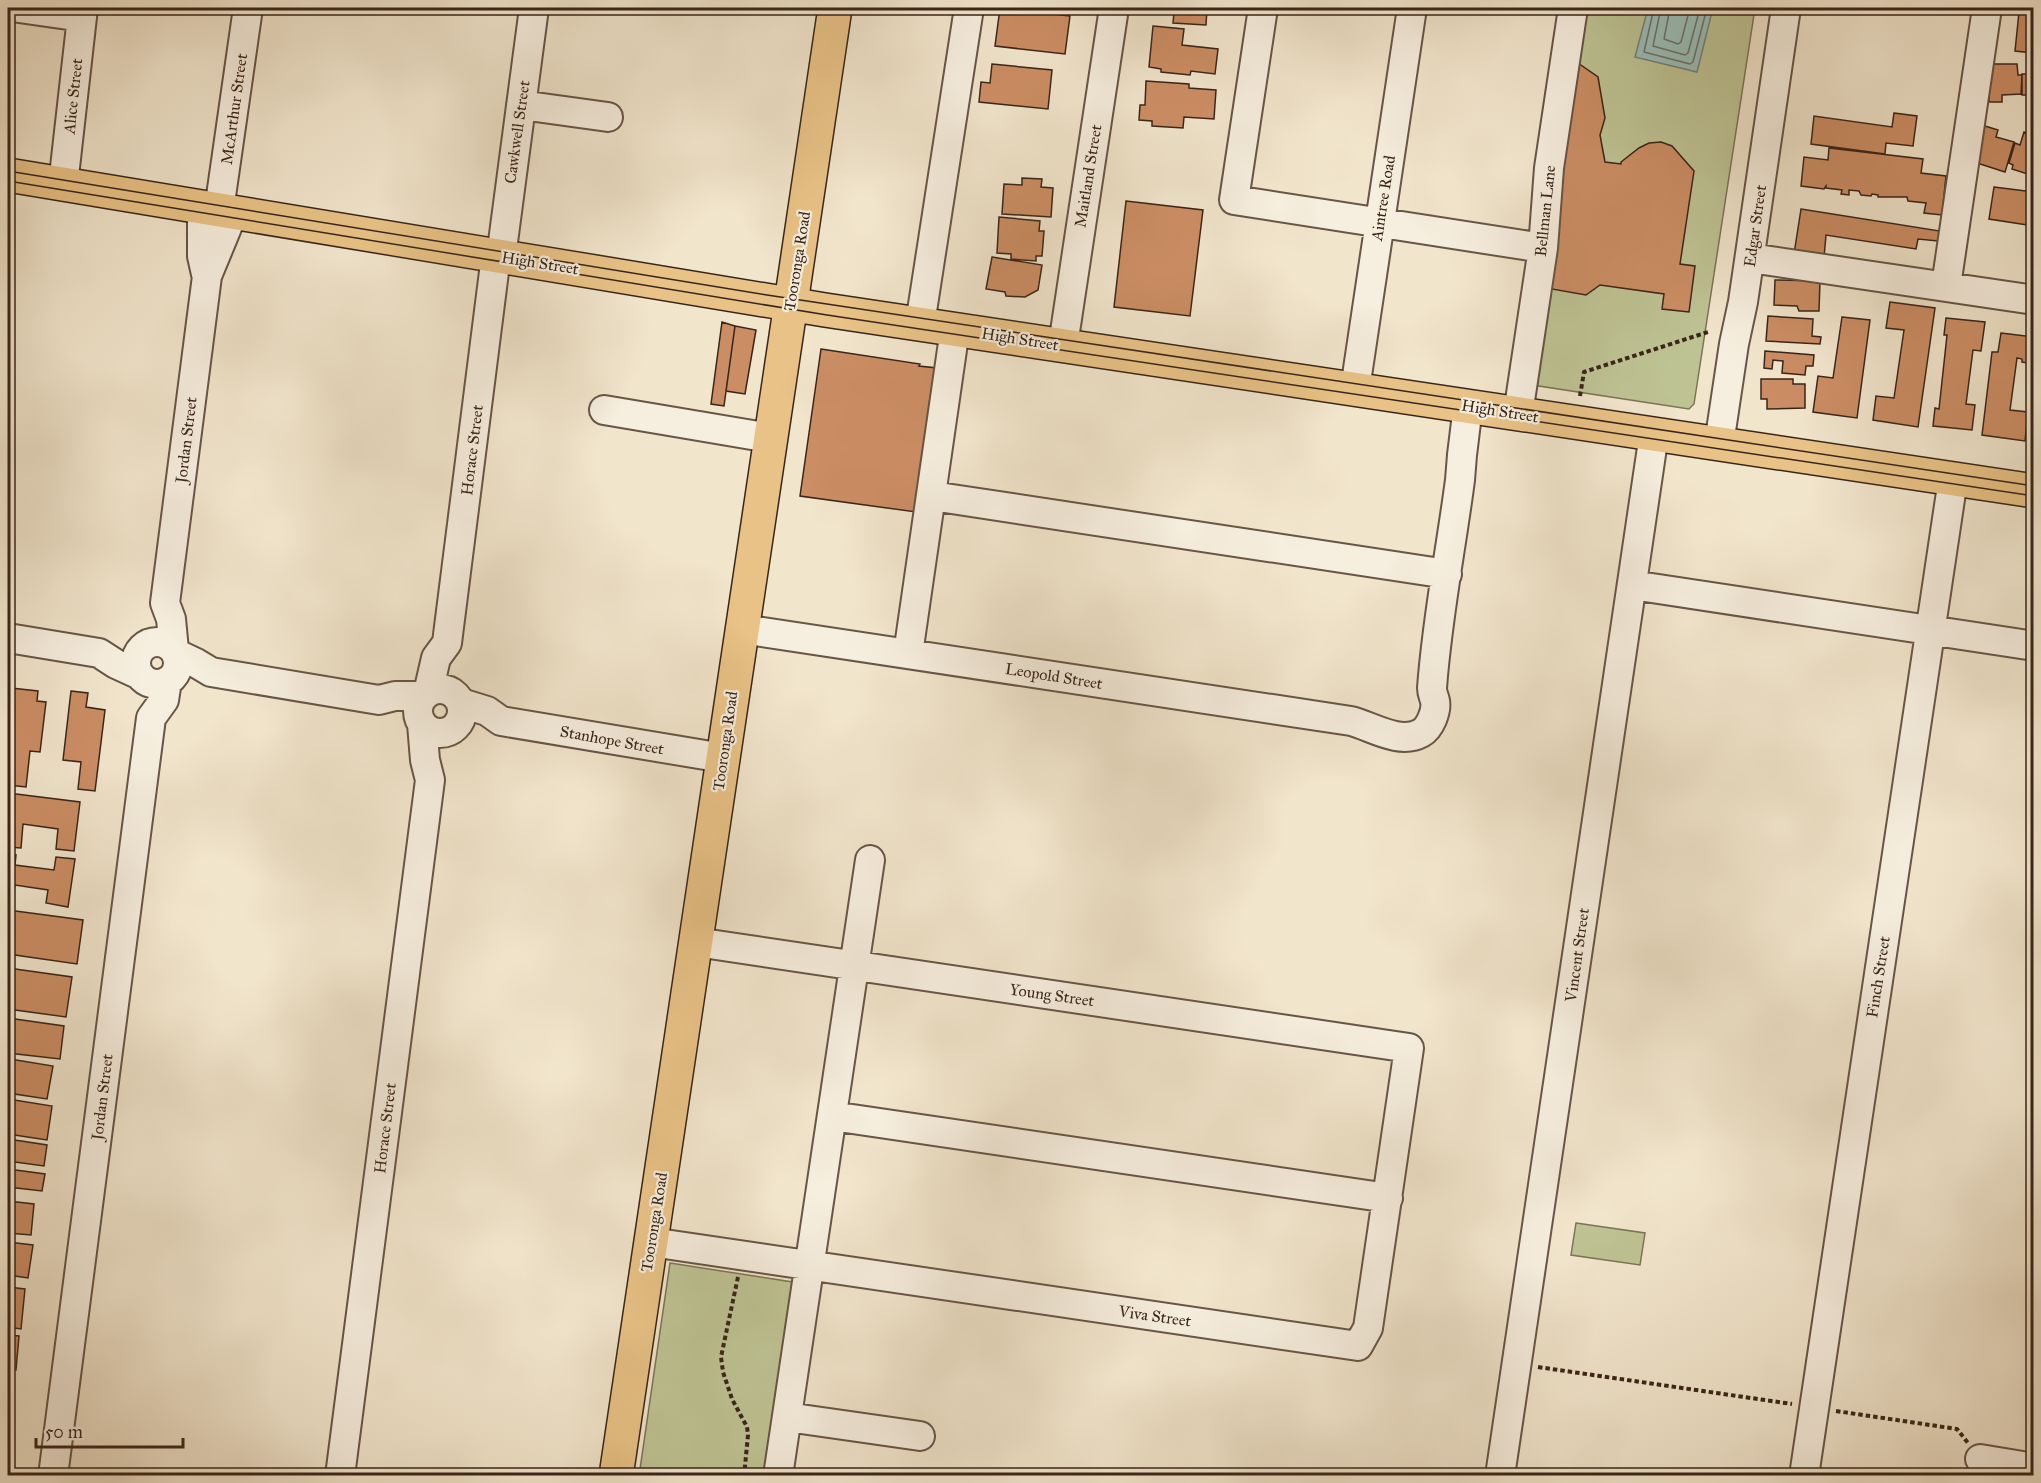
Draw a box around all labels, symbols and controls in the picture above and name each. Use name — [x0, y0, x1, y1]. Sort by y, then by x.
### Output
street label: McArthur Street — [217, 52, 251, 166]
street label: Alice Street — [59, 57, 86, 136]
street label: Cawkwell Street — [500, 79, 534, 185]
street label: Maitland Street — [1070, 123, 1106, 229]
street label: Aintree Road — [1367, 154, 1399, 243]
street label: Bellman Lane — [1531, 164, 1559, 258]
street label: Edgar Street — [1740, 183, 1771, 269]
street label: Tooronga Road — [780, 210, 815, 312]
street label: High Street — [500, 248, 580, 280]
street label: High Street — [980, 324, 1060, 356]
street label: Jordan Street — [171, 395, 202, 486]
street label: High Street — [1460, 396, 1540, 428]
street label: Horace Street — [457, 403, 487, 496]
street label: Leopold Street — [1004, 659, 1104, 693]
street label: Tooronga Road — [709, 690, 742, 792]
street label: Stanhope Street — [559, 722, 666, 759]
street label: Vincent Street — [1561, 906, 1593, 1004]
street label: Finch Street — [1862, 935, 1894, 1019]
street label: Young Street — [1008, 980, 1096, 1011]
street label: Jordan Street — [87, 1052, 118, 1143]
street label: Horace Street — [370, 1081, 400, 1174]
street label: Tooronga Road — [637, 1171, 672, 1273]
street label: Viva Street — [1117, 1301, 1193, 1331]
scale bar — [36, 1411, 183, 1449]
text: 50 m — [45, 1421, 83, 1443]

